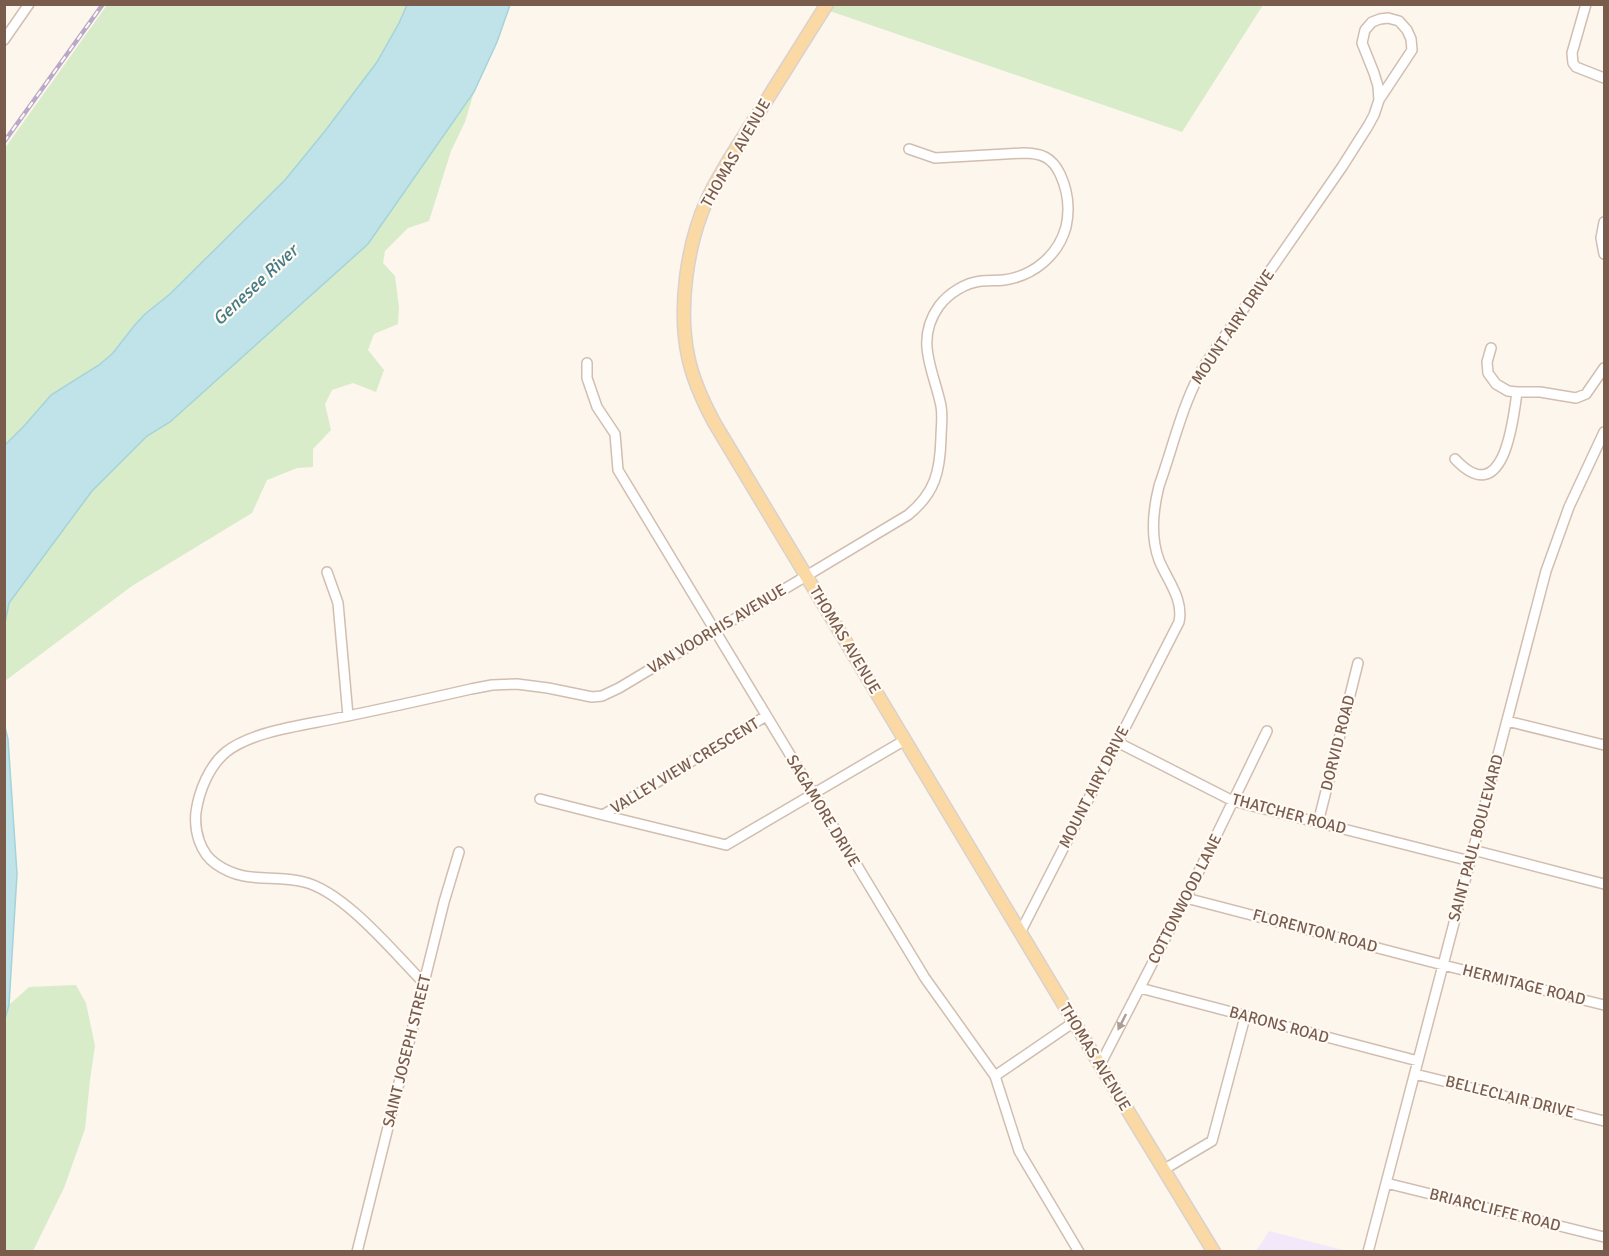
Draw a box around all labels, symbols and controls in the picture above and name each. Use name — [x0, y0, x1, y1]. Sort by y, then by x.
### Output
street label: THOMAS AVENUE — [697, 95, 775, 211]
water label: Genesee River — [208, 238, 304, 330]
street label: MOUNT AIRY DRIVE — [1187, 266, 1279, 388]
street label: VAN VOORHIS AVENUE — [644, 580, 790, 678]
street label: THOMAS AVENUE — [805, 582, 885, 698]
street label: DORVID ROAD — [1316, 693, 1360, 793]
street label: VALLEY VIEW CRESCENT — [607, 714, 763, 818]
street label: MOUNT AIRY DRIVE — [1055, 722, 1133, 852]
street label: SAGAMORE DRIVE — [782, 751, 864, 871]
street label: SAINT PAUL BOULEVARD — [1444, 752, 1508, 924]
street label: THATCHER ROAD — [1230, 789, 1348, 839]
street label: COTTONWOOD LANE — [1144, 831, 1226, 967]
street label: FLORENTON ROAD — [1250, 905, 1380, 957]
street label: HERMITAGE ROAD — [1460, 960, 1588, 1010]
street label: SAINT JOSEPH STREET — [378, 973, 436, 1129]
street label: THOMAS AVENUE — [1055, 999, 1135, 1115]
street label: BARONS ROAD — [1227, 1002, 1331, 1048]
one-way arrow — [1117, 1014, 1127, 1031]
street label: BELLECLAIR DRIVE — [1443, 1071, 1577, 1123]
street label: BRIARCLIFFE ROAD — [1427, 1184, 1563, 1236]

